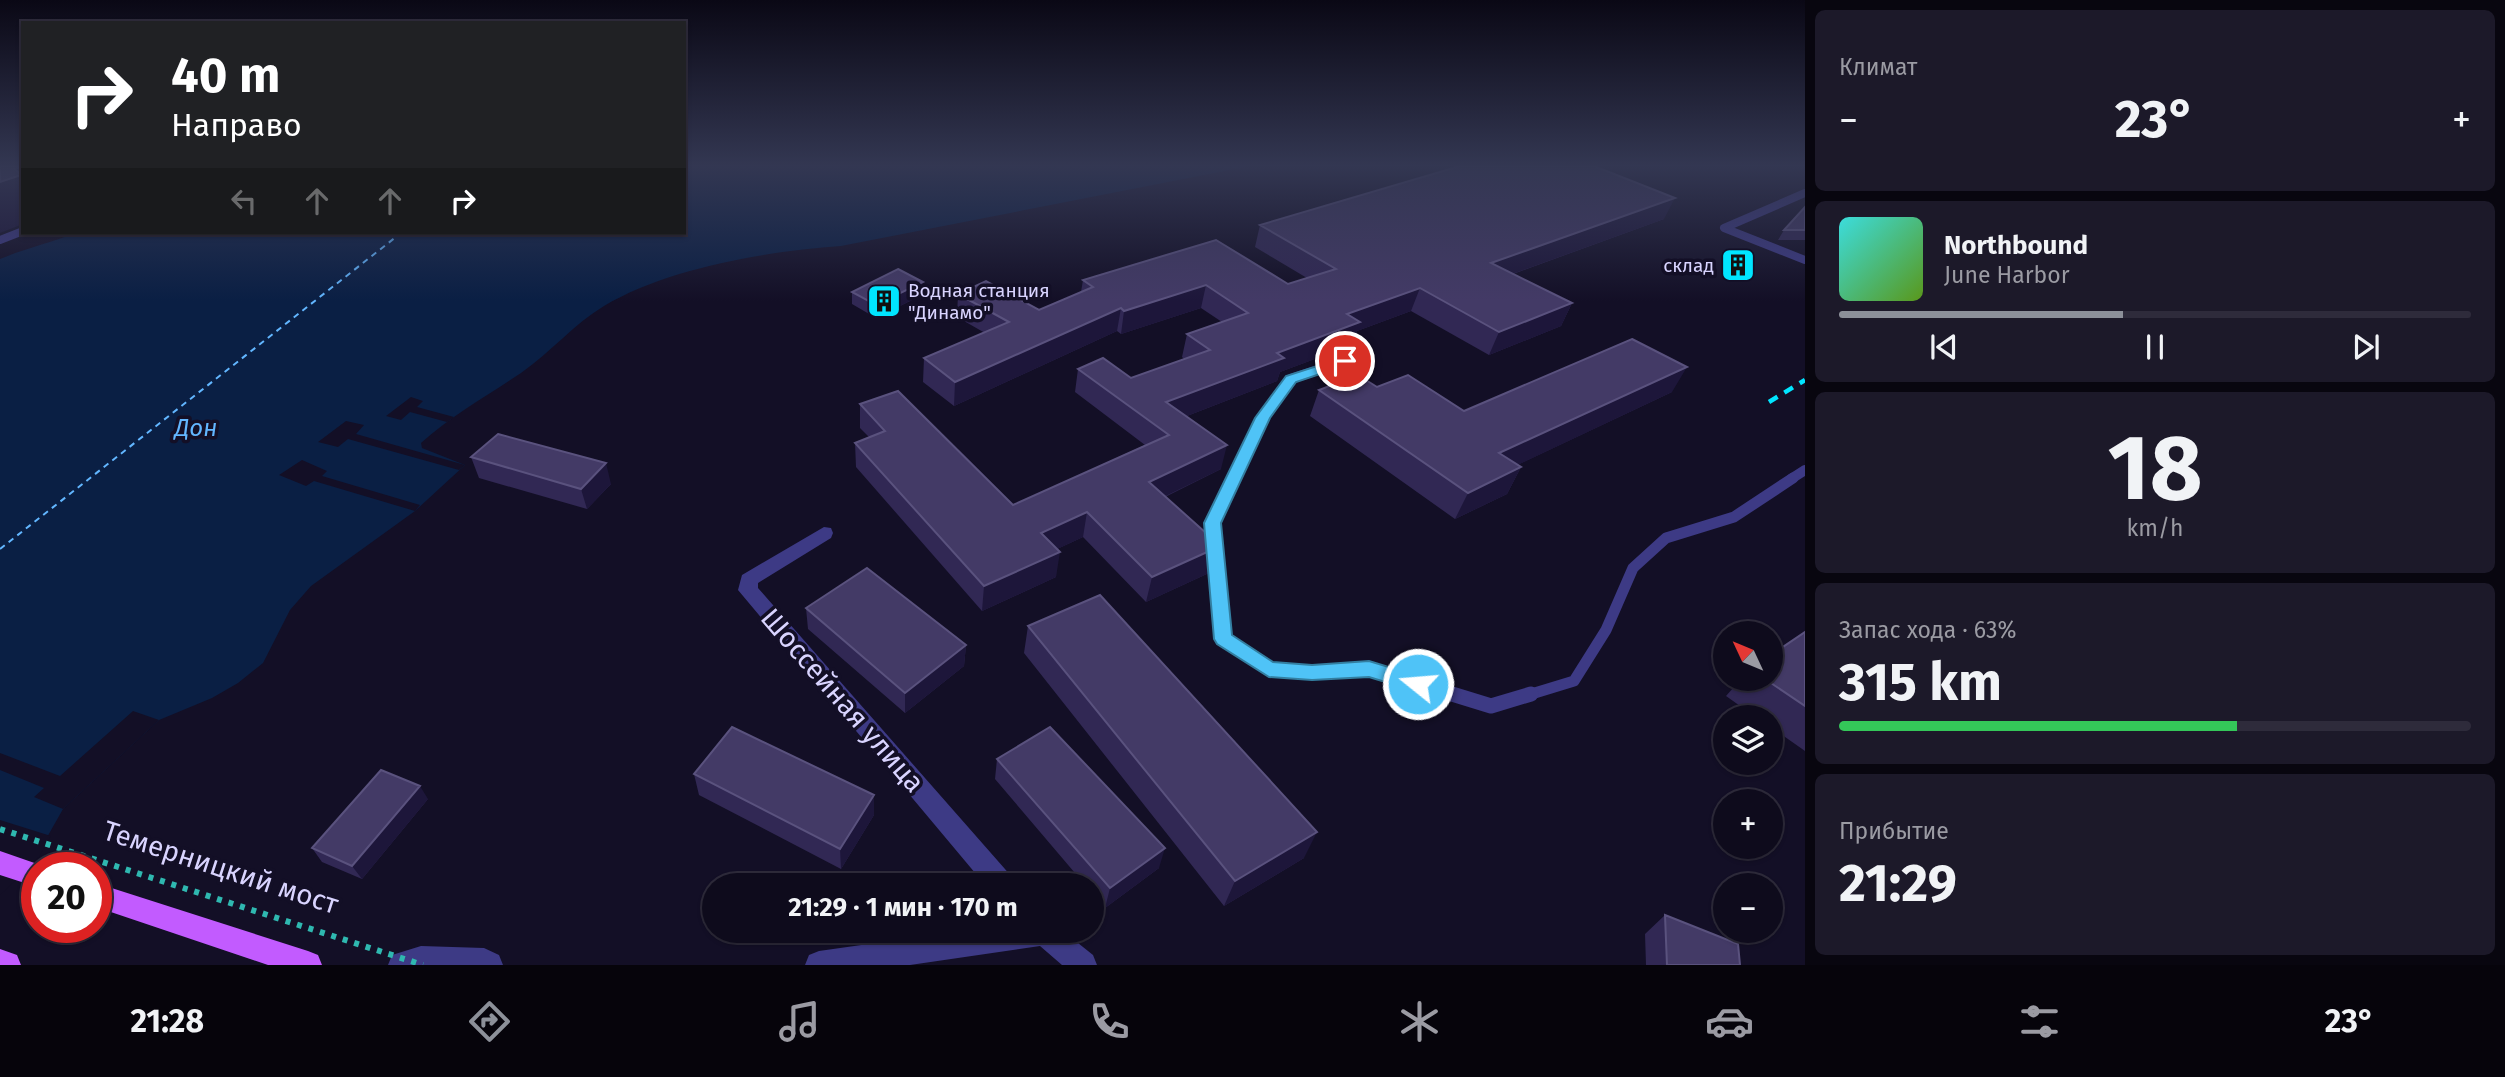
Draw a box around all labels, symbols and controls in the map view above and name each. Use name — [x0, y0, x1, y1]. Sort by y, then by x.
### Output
text: 40 m — [171, 46, 280, 105]
icon: right — [56, 49, 147, 140]
text: Климат — [1839, 53, 1917, 81]
text: 23° — [2115, 88, 2195, 151]
text: − — [1839, 97, 1858, 143]
text: + — [2452, 97, 2471, 143]
text: Направо — [171, 106, 302, 144]
icon: left — [225, 182, 263, 220]
icon: ahead — [298, 182, 336, 220]
icon: ahead — [371, 182, 409, 220]
icon: right — [444, 182, 482, 220]
text: Northbound — [1944, 230, 2088, 261]
building icon: склад — [1719, 246, 1757, 284]
place label: склад — [1663, 254, 1714, 277]
text: June Harbor — [1944, 261, 2070, 289]
place label: Водная станция "Динамо" — [908, 279, 1050, 324]
building icon: Водная станция "Динамо" — [865, 282, 903, 320]
icon: previous — [1925, 328, 1963, 366]
icon: pause — [2136, 328, 2174, 366]
icon: next — [2347, 328, 2385, 366]
pin — [1315, 331, 1375, 391]
icon: arrive — [1326, 342, 1364, 380]
water label: Дон — [173, 414, 217, 442]
text: 18 — [2107, 414, 2203, 523]
text: km/h — [2127, 514, 2183, 542]
street label: Шоссейная улица — [754, 602, 931, 799]
text: Запас хода · 63% — [1839, 616, 2016, 644]
north arrow — [1713, 621, 1783, 691]
map controls — [1713, 621, 1783, 943]
position arrow — [1381, 647, 1455, 721]
text: 315 km — [1839, 651, 2002, 714]
button: layers — [1713, 705, 1783, 775]
button: + — [1713, 789, 1783, 859]
street label: Темерницкий мост — [99, 814, 343, 921]
text: Прибытие — [1839, 817, 1949, 845]
speed limit sign: 20 — [21, 852, 112, 943]
text: 21:29 — [1839, 852, 1957, 915]
button: − — [1713, 873, 1783, 943]
text: 21:29 · 1 мин · 170 m — [788, 892, 1018, 923]
icon: directions — [465, 997, 514, 1046]
icon: music — [775, 997, 824, 1046]
icon: phone — [1085, 997, 1134, 1046]
icon: climate — [1395, 997, 1444, 1046]
icon: car — [1705, 997, 1754, 1046]
icon: filters — [2015, 997, 2064, 1046]
text: 21:28 — [130, 1002, 204, 1040]
text: 23° — [2325, 1002, 2374, 1040]

